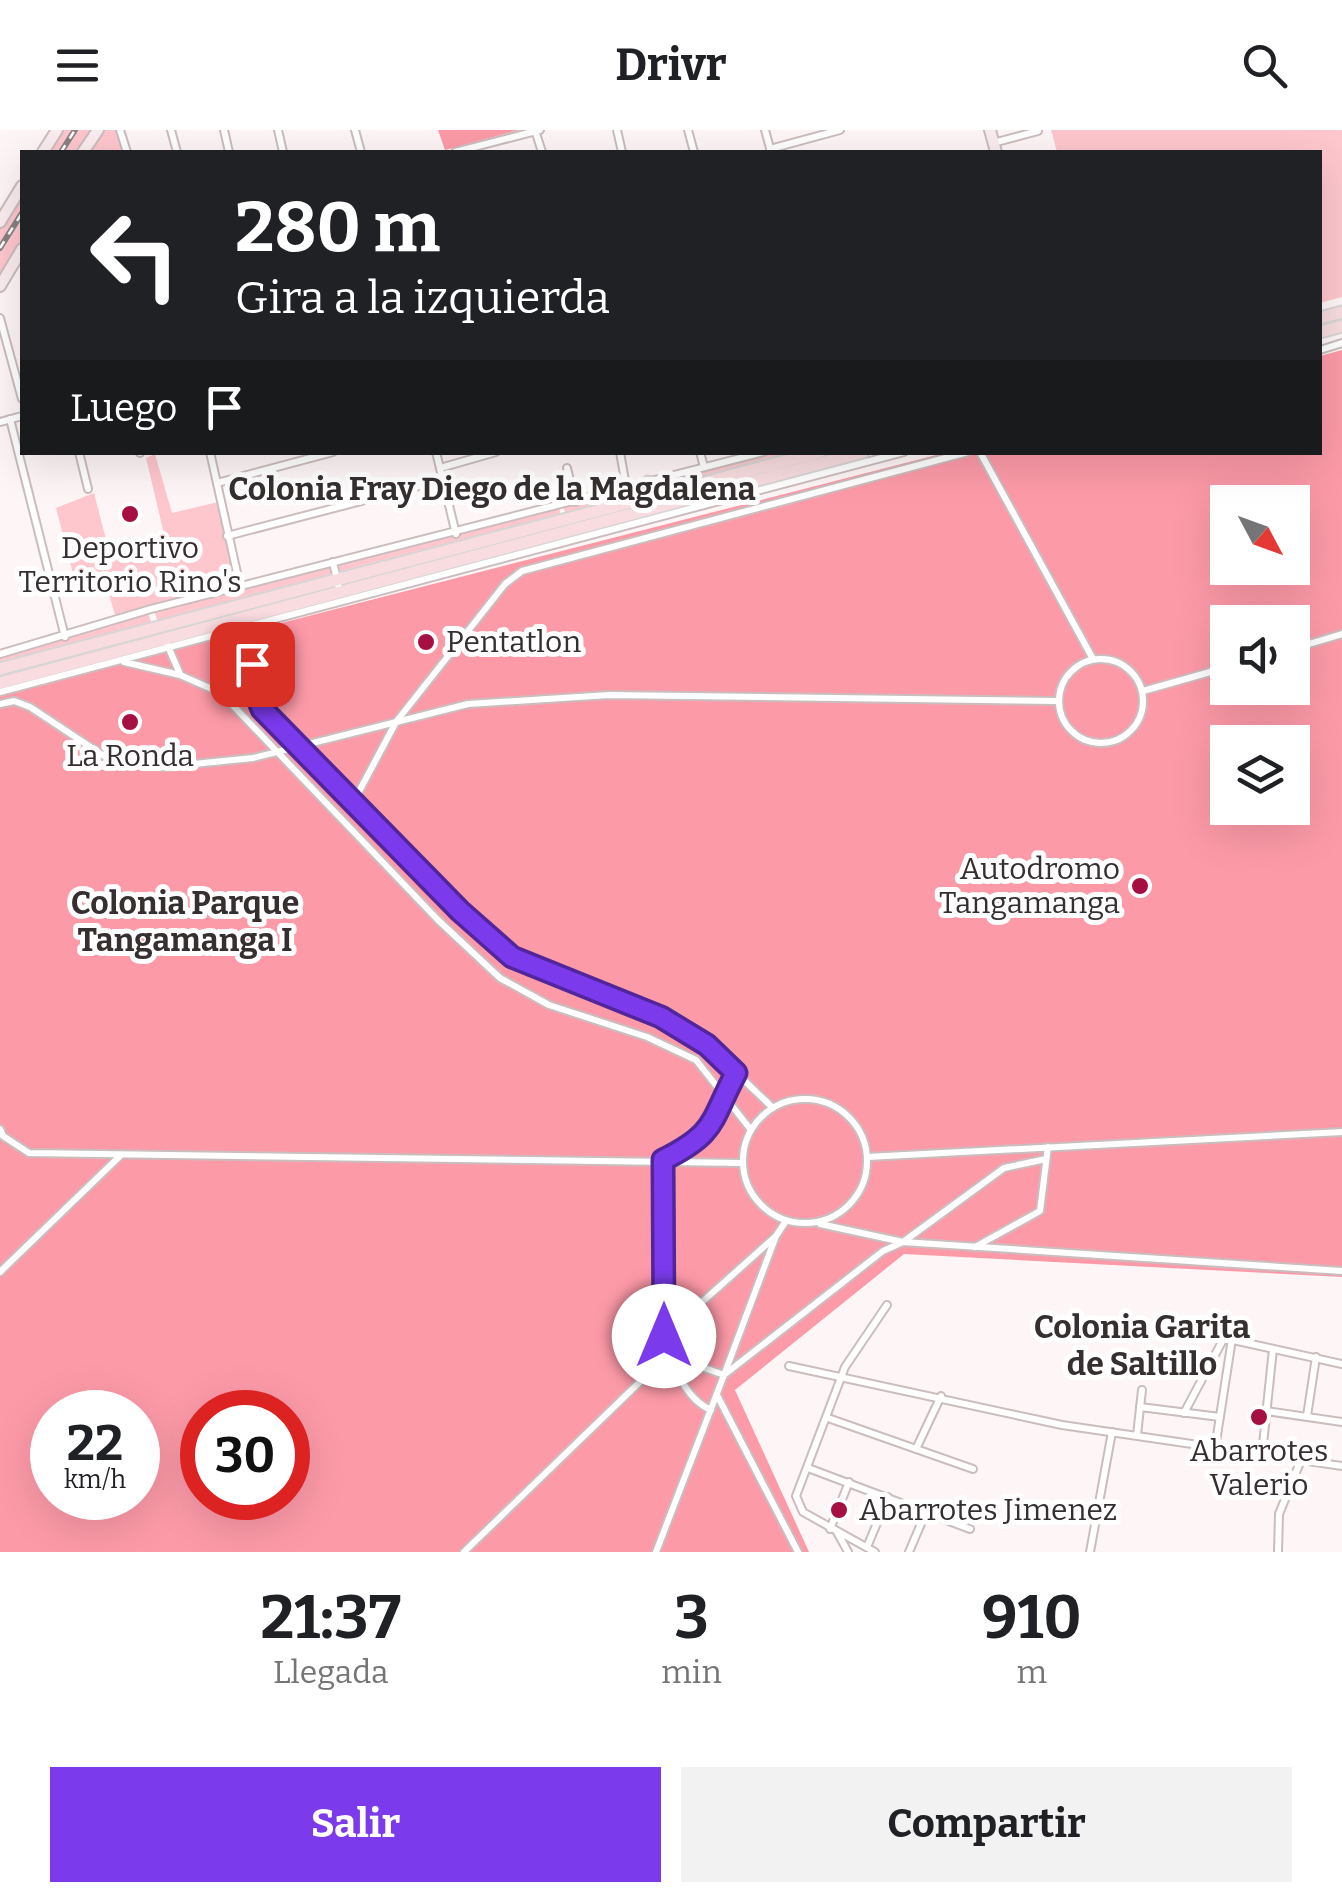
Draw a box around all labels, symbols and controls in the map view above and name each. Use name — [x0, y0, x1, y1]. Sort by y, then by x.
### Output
icon: menu — [50, 38, 105, 93]
text: Drivr — [615, 38, 727, 92]
icon: search — [1237, 38, 1292, 93]
text: 280 m — [235, 186, 440, 270]
icon: left — [70, 190, 200, 320]
text: Gira a la izquierda — [235, 271, 610, 325]
icon: arrive — [197, 380, 252, 435]
text: Luego — [70, 385, 177, 431]
district label: Colonia Fray Diego de la Magdalena — [228, 470, 756, 508]
north arrow — [1210, 485, 1310, 585]
map controls — [1210, 485, 1310, 825]
marker: Deportivo Territorio Rino's — [119, 503, 141, 525]
place label: Deportivo Territorio Rino's — [18, 530, 242, 600]
button: sound — [1210, 605, 1310, 705]
pin — [210, 622, 295, 707]
place label: Pentatlon — [446, 624, 581, 660]
marker: Pentatlon — [415, 631, 437, 653]
icon: arrive — [225, 637, 280, 692]
marker: La Ronda — [119, 711, 141, 733]
button: layers — [1210, 725, 1310, 825]
place label: La Ronda — [66, 738, 194, 774]
place label: Autodromo Tangamanga — [939, 851, 1120, 921]
marker: Autodromo Tangamanga — [1129, 875, 1151, 897]
district label: Colonia Parque Tangamanga I — [71, 884, 299, 959]
position arrow — [612, 1284, 716, 1388]
district label: Colonia Garita de Saltillo — [1034, 1308, 1250, 1383]
speed limit sign: 30 — [180, 1390, 310, 1520]
marker: Abarrotes Valerio — [1248, 1406, 1270, 1428]
text: 22 — [67, 1413, 123, 1473]
place label: Abarrotes Valerio — [1190, 1433, 1328, 1503]
text: km/h — [64, 1465, 126, 1495]
place label: Abarrotes Jimenez — [859, 1492, 1117, 1528]
marker: Abarrotes Jimenez — [828, 1499, 850, 1521]
text: 21:37 — [260, 1582, 401, 1654]
text: 3 — [674, 1582, 709, 1654]
text: 910 — [982, 1582, 1082, 1654]
text: Llegada — [273, 1653, 388, 1691]
text: min — [661, 1653, 722, 1691]
text: m — [1017, 1653, 1047, 1691]
button: Salir — [50, 1767, 661, 1882]
button: Compartir — [681, 1767, 1292, 1882]

